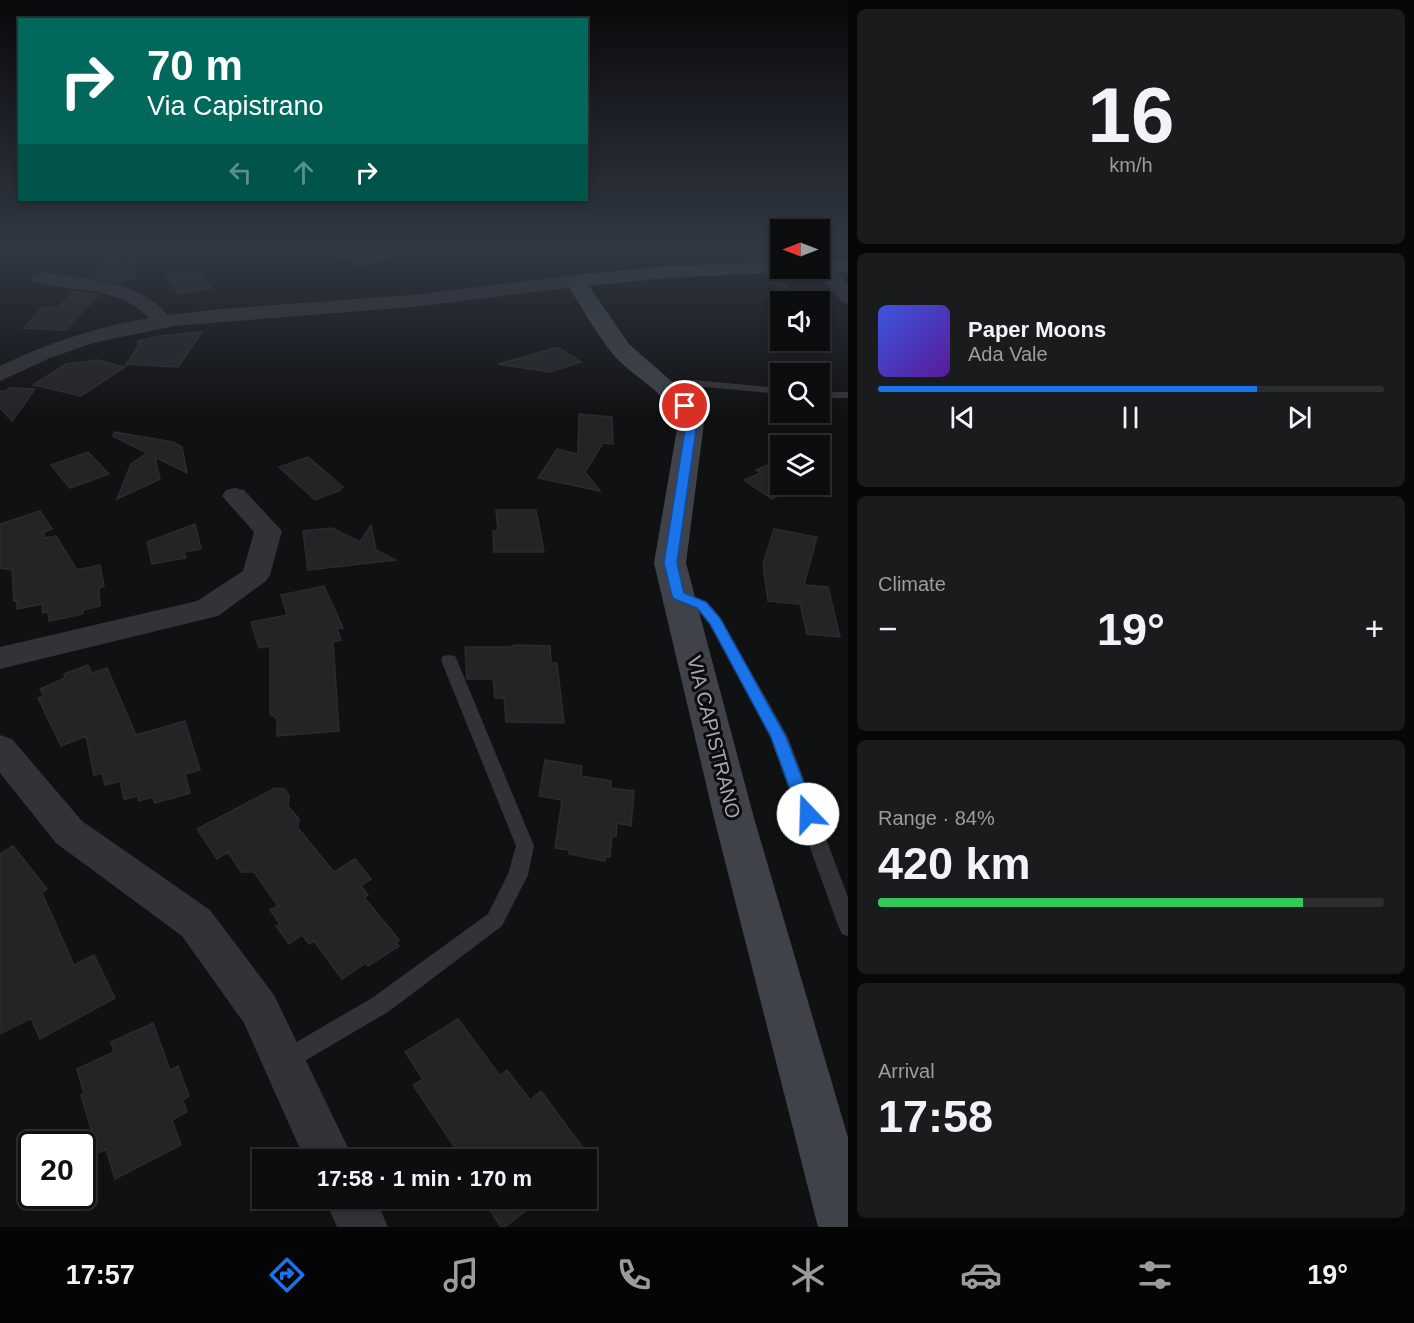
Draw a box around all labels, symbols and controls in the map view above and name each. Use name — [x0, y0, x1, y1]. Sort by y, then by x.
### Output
icon: right — [48, 42, 126, 120]
text: 70 m — [147, 42, 243, 89]
text: 16 — [1088, 71, 1174, 159]
text: Via Capistrano — [147, 91, 324, 121]
text: km/h — [1109, 154, 1153, 176]
icon: left — [224, 156, 257, 189]
icon: ahead — [287, 156, 320, 189]
icon: right — [350, 156, 383, 189]
north arrow — [770, 219, 830, 279]
map controls — [770, 219, 830, 495]
button: sound — [770, 291, 830, 351]
text: Paper Moons — [968, 317, 1106, 342]
text: Ada Vale — [968, 343, 1048, 365]
button: search — [770, 363, 830, 423]
pin — [659, 380, 710, 431]
icon: arrive — [668, 389, 701, 422]
icon: previous — [946, 401, 979, 434]
icon: pause — [1114, 401, 1147, 434]
icon: next — [1283, 401, 1316, 434]
button: layers — [770, 435, 830, 495]
text: Climate — [878, 573, 946, 595]
text: 19° — [1097, 604, 1165, 655]
text: − — [878, 610, 897, 647]
text: + — [1365, 610, 1384, 647]
street label: VIA CAPISTRANO — [683, 653, 745, 821]
position arrow — [776, 782, 840, 846]
text: Range · 84% — [878, 807, 995, 829]
text: 420 km — [878, 838, 1031, 889]
text: Arrival — [878, 1060, 935, 1082]
text: 17:58 — [878, 1091, 993, 1142]
speed limit sign: 20 — [18, 1131, 96, 1209]
text: 17:58 · 1 min · 170 m — [317, 1166, 532, 1191]
icon: directions — [266, 1254, 308, 1296]
icon: music — [440, 1254, 482, 1296]
icon: phone — [613, 1254, 655, 1296]
icon: climate — [787, 1254, 829, 1296]
icon: car — [960, 1254, 1002, 1296]
icon: filters — [1134, 1254, 1176, 1296]
text: 17:57 — [66, 1260, 135, 1290]
text: 19° — [1307, 1260, 1348, 1290]

